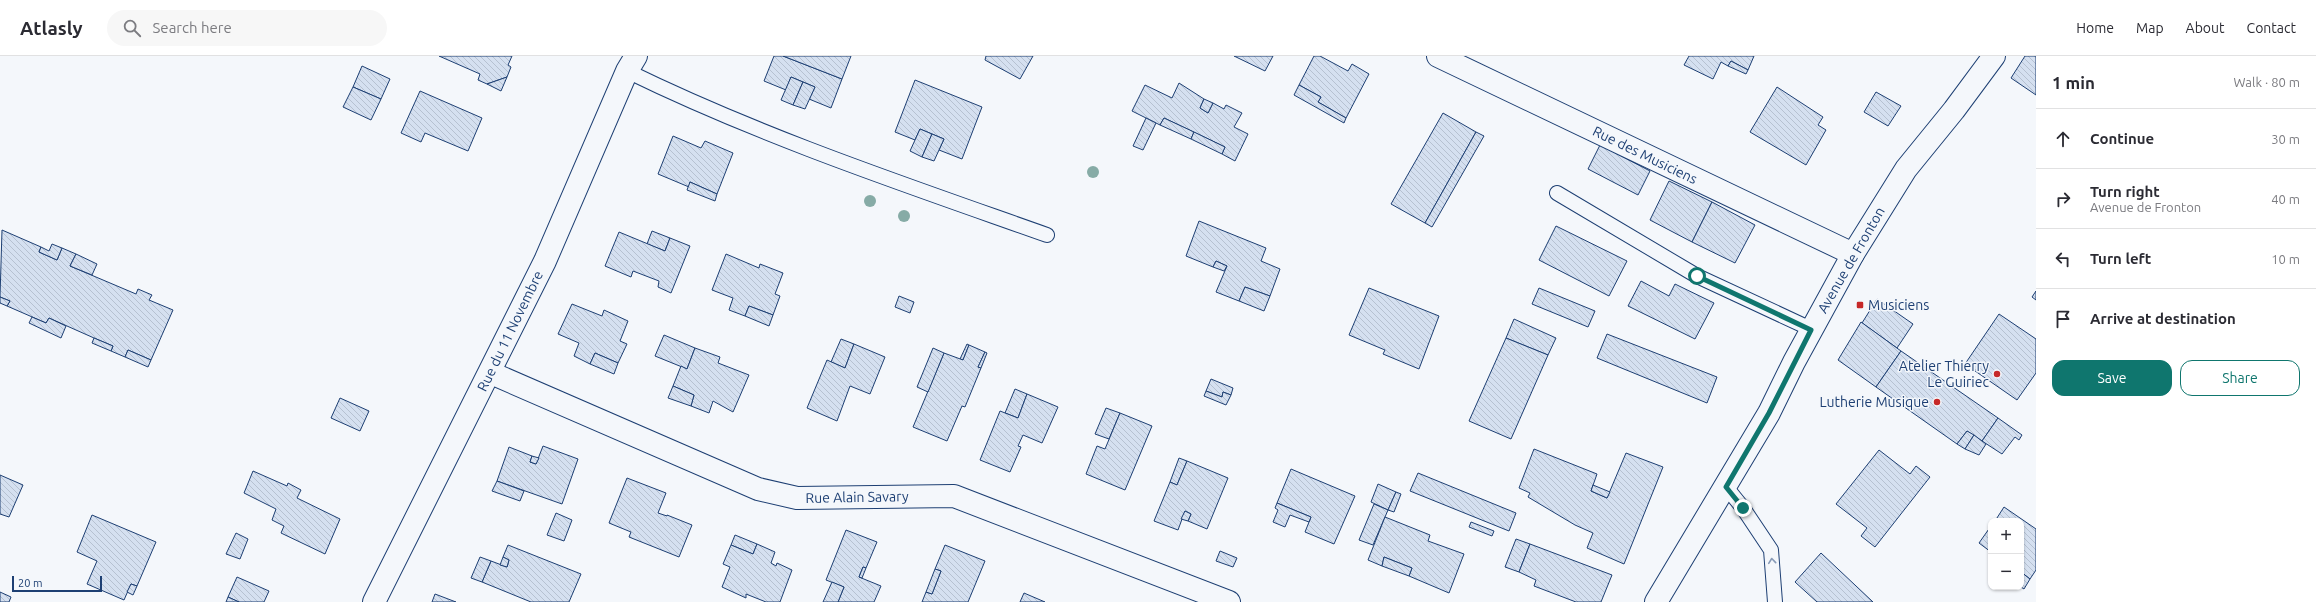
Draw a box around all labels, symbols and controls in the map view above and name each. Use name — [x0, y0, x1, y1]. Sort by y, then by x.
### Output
search box — [107, 10, 387, 46]
text: Atlasly — [20, 17, 83, 39]
icon: search — [121, 17, 143, 39]
text: Search here — [153, 19, 232, 36]
text: Home — [2076, 20, 2114, 36]
text: Map — [2136, 20, 2164, 36]
text: About — [2186, 20, 2225, 36]
text: Contact — [2247, 20, 2296, 36]
text: 1 min — [2052, 73, 2095, 92]
text: Walk · 80 m — [2234, 75, 2300, 89]
street label: Rue des Musiciens — [1590, 123, 1700, 187]
icon: ahead — [2052, 128, 2074, 150]
text: Continue — [2090, 130, 2154, 147]
text: 30 m — [2271, 132, 2300, 146]
text: Turn right — [2090, 183, 2160, 200]
icon: right — [2052, 188, 2074, 210]
text: 40 m — [2271, 192, 2300, 206]
text: Avenue de Fronton — [2090, 200, 2201, 214]
street label: Avenue de Fronton — [1814, 204, 1888, 316]
icon: left — [2052, 248, 2074, 270]
text: Turn left — [2090, 250, 2151, 267]
text: 10 m — [2271, 252, 2300, 266]
route start — [1688, 267, 1706, 285]
street label: Rue du 11 Novembre — [474, 268, 546, 394]
place label: Musiciens — [1868, 297, 1929, 313]
marker: Musiciens — [1855, 300, 1865, 310]
icon: arrive — [2052, 308, 2074, 330]
text: Arrive at destination — [2090, 310, 2236, 327]
place label: Atelier Thierry Le Guiriec — [1899, 358, 1989, 390]
button: Save — [2052, 360, 2172, 396]
button: Share — [2180, 360, 2300, 396]
marker: Atelier Thierry Le Guiriec — [1992, 369, 2002, 379]
place label: Lutherie Musique — [1819, 394, 1929, 410]
marker: Lutherie Musique — [1932, 397, 1942, 407]
street label: Rue Alain Savary — [805, 488, 909, 506]
route end — [1734, 499, 1752, 517]
map controls — [1988, 518, 2024, 590]
button: + — [1988, 518, 2024, 554]
button: − — [1988, 554, 2024, 590]
one-way arrow — [1768, 558, 1777, 564]
scale bar — [12, 574, 102, 593]
text: 20 m — [18, 577, 42, 589]

